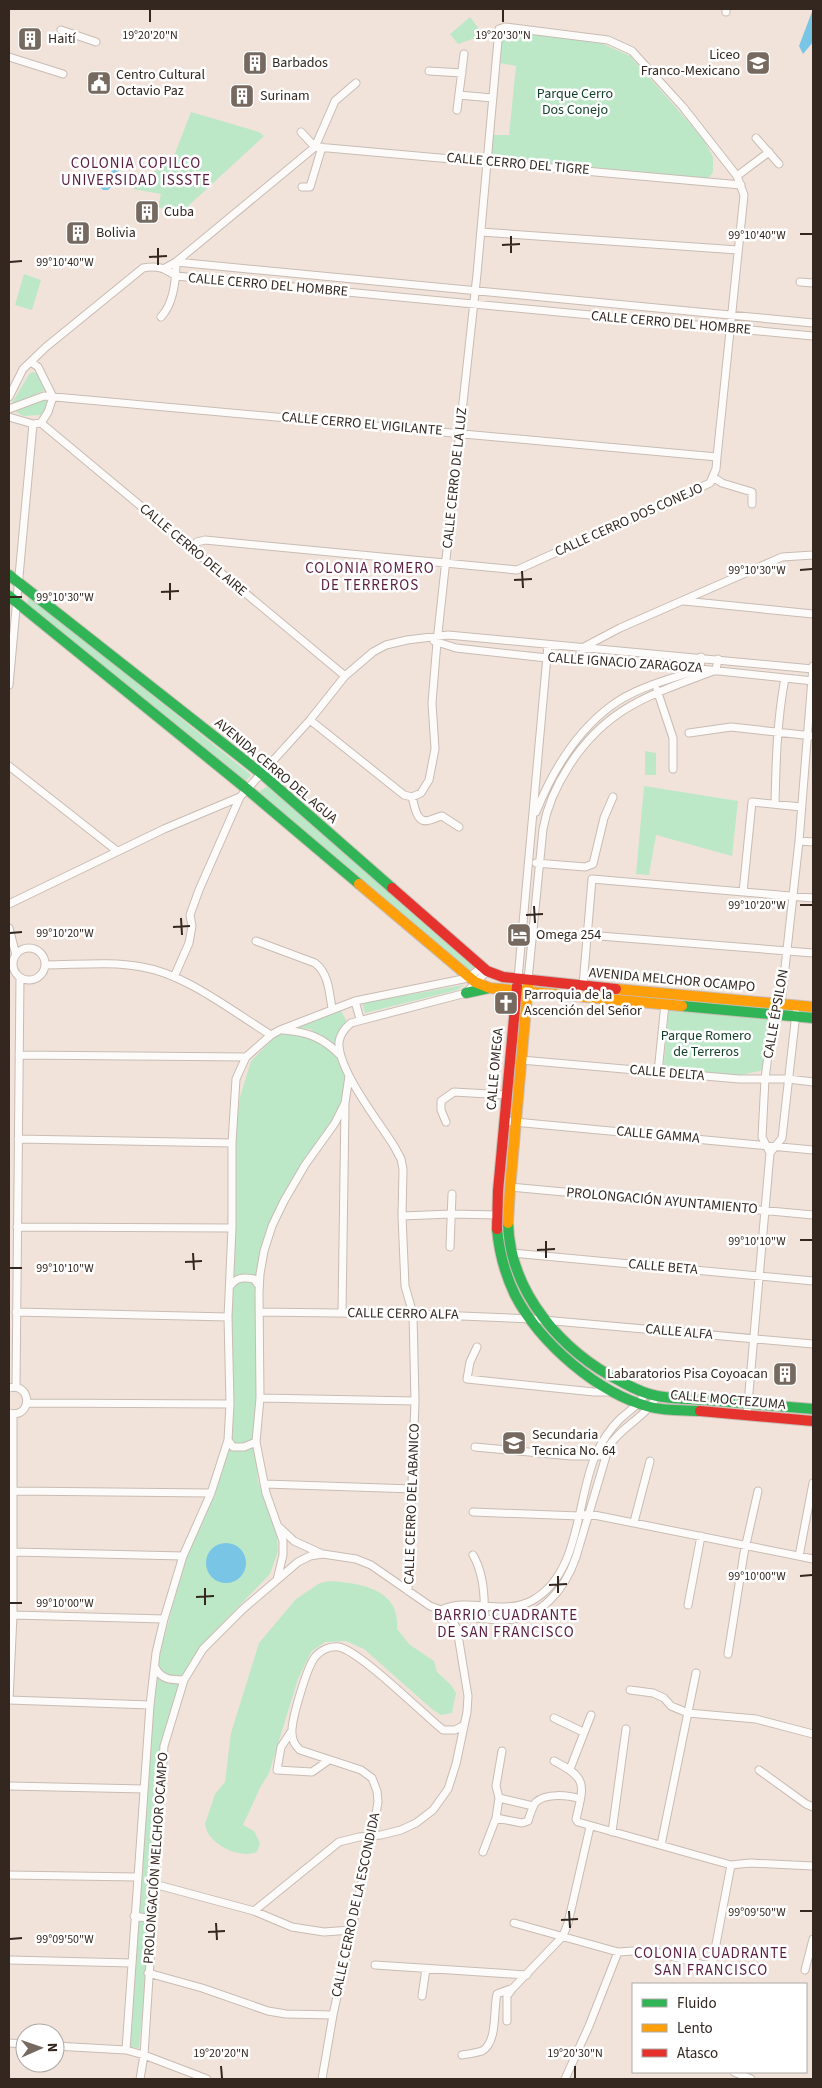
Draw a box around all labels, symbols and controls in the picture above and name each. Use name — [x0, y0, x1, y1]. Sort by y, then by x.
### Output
building icon: Haití — [17, 26, 43, 52]
text: 19°20'20"N — [122, 27, 178, 44]
text: 19°20'30"N — [475, 27, 531, 44]
place label: Haití — [48, 29, 76, 49]
place label: Liceo Franco-Mexicano — [641, 45, 740, 81]
building icon: Barbados — [242, 50, 268, 76]
school or university icon: Liceo Franco-Mexicano — [745, 50, 771, 76]
place label: Barbados — [272, 53, 328, 73]
place label: Centro Cultural Octavio Paz — [116, 65, 205, 101]
public building icon: Centro Cultural Octavio Paz — [86, 70, 112, 96]
building icon: Surinam — [229, 83, 255, 109]
park label: Parque Cerro Dos Conejo — [537, 84, 613, 120]
place label: Surinam — [260, 86, 310, 106]
street label: CALLE CERRO DEL TIGRE — [446, 148, 590, 180]
district label: COLONIA COPILCO UNIVERSIDAD ISSSTE — [61, 153, 211, 191]
building icon: Cuba — [134, 199, 160, 225]
place label: Cuba — [164, 202, 194, 222]
building icon: Bolivia — [65, 220, 91, 246]
place label: Bolivia — [96, 223, 136, 243]
text: 99°10'40"W — [728, 227, 786, 244]
text: 99°10'40"W — [36, 254, 94, 271]
street label: CALLE CERRO DEL HOMBRE — [187, 268, 349, 302]
street label: CALLE CERRO DEL HOMBRE — [590, 306, 752, 340]
street label: CALLE CERRO DE LA LUZ — [438, 406, 472, 550]
street label: CALLE CERRO EL VIGILANTE — [281, 407, 443, 441]
street label: CALLE CERRO DOS CONEJO — [552, 478, 706, 562]
street label: CALLE CERRO DEL AIRE — [135, 499, 251, 601]
district label: COLONIA ROMERO DE TERREROS — [305, 558, 435, 596]
text: 99°10'30"W — [728, 562, 786, 579]
text: 99°10'30"W — [36, 589, 94, 606]
street label: CALLE IGNACIO ZARAGOZA — [547, 648, 703, 678]
street label: AVENIDA CERRO DEL AGUA — [210, 713, 342, 829]
text: 99°10'20"W — [728, 897, 786, 914]
hotel icon: Omega 254 — [506, 922, 532, 948]
text: 99°10'20"W — [36, 925, 94, 942]
place label: Omega 254 — [536, 925, 601, 945]
street label: AVENIDA MELCHOR OCAMPO — [588, 963, 756, 997]
street label: CALLE ÉPSILON — [758, 968, 794, 1060]
place label: Parroquia de la Ascención del Señor — [524, 985, 642, 1021]
church icon: Parroquia de la Ascención del Señor — [493, 990, 519, 1016]
park label: Parque Romero de Terreros — [661, 1026, 751, 1062]
street label: CALLE OMEGA — [481, 1027, 509, 1111]
street label: CALLE DELTA — [629, 1060, 706, 1086]
street label: CALLE GAMMA — [616, 1121, 701, 1149]
street label: PROLONGACIÓN AYUNTAMIENTO — [565, 1183, 759, 1219]
text: 99°10'10"W — [728, 1233, 786, 1250]
street label: CALLE BETA — [627, 1254, 699, 1280]
text: 99°10'10"W — [36, 1260, 94, 1277]
street label: CALLE CERRO ALFA — [347, 1303, 459, 1325]
street label: CALLE ALFA — [644, 1319, 714, 1345]
building icon: Labaratorios Pisa Coyoacan — [772, 1361, 798, 1387]
place label: Labaratorios Pisa Coyoacan — [607, 1364, 768, 1384]
street label: CALLE MOCTEZUMA — [669, 1385, 787, 1415]
street label: CALLE CERRO DEL ABANICO — [399, 1423, 425, 1585]
place label: Secundaria Tecnica No. 64 — [532, 1425, 616, 1461]
school or university icon: Secundaria Tecnica No. 64 — [501, 1430, 527, 1456]
text: 99°10'00"W — [728, 1568, 786, 1585]
text: 99°10'00"W — [36, 1595, 94, 1612]
district label: BARRIO CUADRANTE DE SAN FRANCISCO — [434, 1605, 578, 1643]
street label: PROLONGACIÓN MELCHOR OCAMPO — [139, 1751, 173, 1965]
street label: CALLE CERRO DE LA ESCONDIDA — [327, 1811, 385, 1999]
text: 99°09'50"W — [728, 1904, 786, 1921]
text: 99°09'50"W — [36, 1931, 94, 1948]
district label: COLONIA CUADRANTE SAN FRANCISCO — [634, 1943, 788, 1981]
legend — [632, 1983, 807, 2073]
text: Fluido — [677, 1993, 717, 2014]
text: Lento — [677, 2018, 713, 2039]
north arrow — [15, 2023, 65, 2073]
text: N — [42, 2043, 62, 2053]
text: Atasco — [677, 2043, 718, 2064]
text: 19°20'20"N — [193, 2045, 249, 2062]
text: 19°20'30"N — [547, 2045, 603, 2062]

